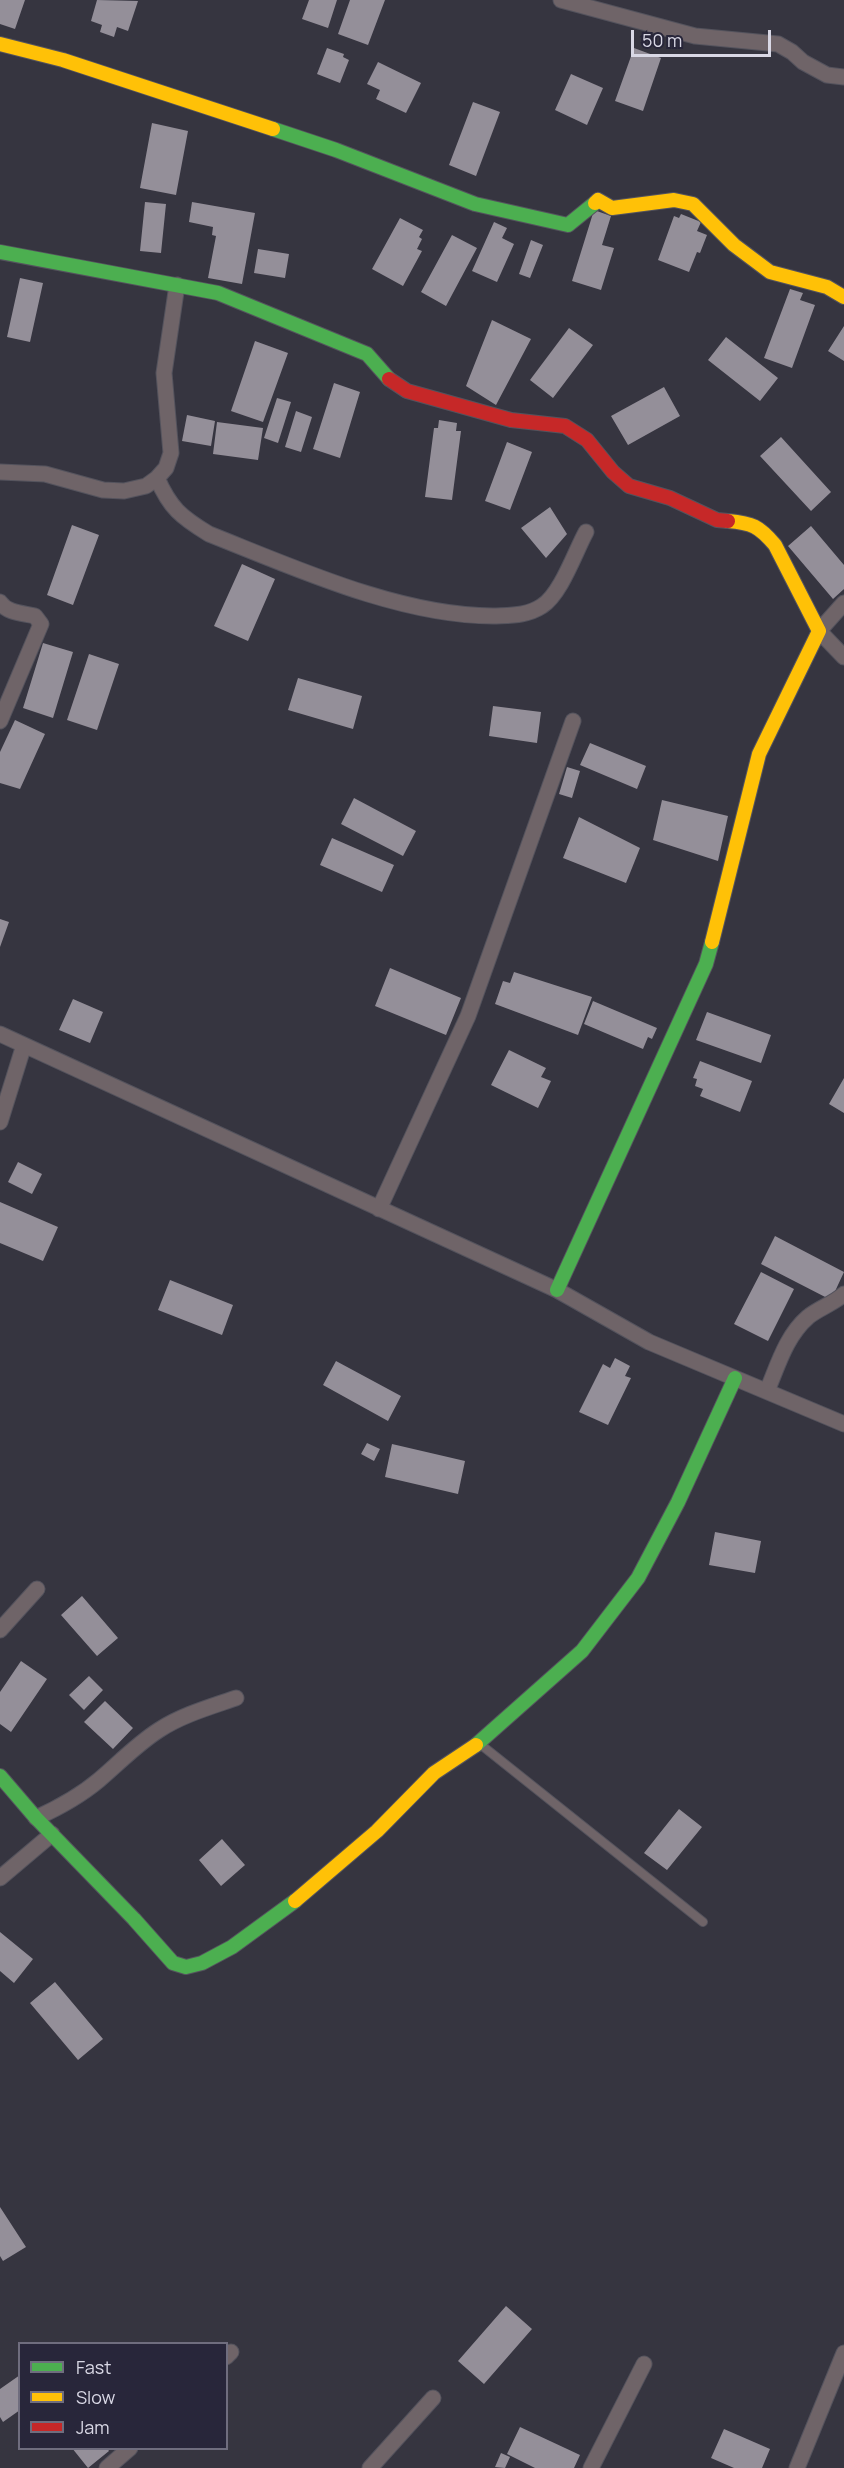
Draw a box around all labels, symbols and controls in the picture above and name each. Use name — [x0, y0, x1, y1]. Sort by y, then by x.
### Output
scale bar — [634, 18, 774, 56]
text: 50 m — [642, 28, 682, 52]
legend — [18, 2342, 228, 2450]
text: Fast — [76, 2355, 111, 2379]
text: Slow — [76, 2385, 115, 2409]
text: Jam — [76, 2415, 110, 2439]

